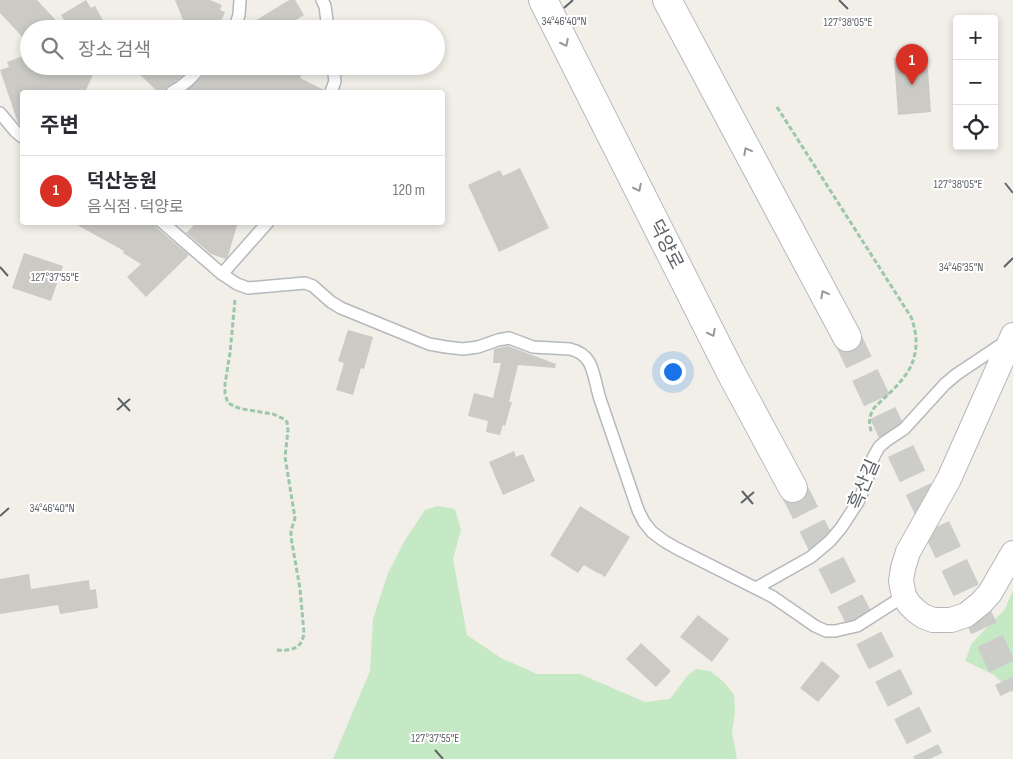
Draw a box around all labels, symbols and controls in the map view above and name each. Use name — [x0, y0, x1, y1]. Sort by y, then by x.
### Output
text: 34°46'40"N — [541, 14, 587, 29]
text: 127°38'05"E — [824, 15, 872, 30]
map controls — [953, 15, 998, 150]
button: + — [953, 15, 998, 60]
search box — [20, 20, 445, 75]
icon: search — [38, 34, 66, 62]
one-way arrow — [559, 38, 569, 47]
text: 장소 검색 — [78, 39, 151, 62]
pin: 1 — [896, 44, 928, 85]
button: − — [953, 60, 998, 105]
button: locate — [953, 105, 998, 150]
text: 주변 — [40, 113, 79, 138]
one-way arrow — [743, 147, 753, 156]
text: 덕산농원 — [87, 170, 157, 193]
text: 127°38'05"E — [934, 177, 982, 192]
text: 1 — [53, 181, 59, 200]
text: 120 m — [393, 181, 425, 200]
one-way arrow — [632, 183, 642, 192]
text: 음식점 · 덕양로 — [87, 198, 184, 217]
street label: 덕양로 — [644, 216, 688, 273]
text: 34°46'35"N — [939, 260, 983, 275]
text: 127°37'55"E — [31, 270, 79, 285]
one-way arrow — [820, 290, 830, 299]
one-way arrow — [706, 328, 716, 337]
your location — [660, 359, 686, 385]
street label: 흑산길 — [844, 456, 885, 513]
text: 34°46'40"N — [29, 501, 75, 516]
text: 127°37'55"E — [411, 731, 459, 746]

